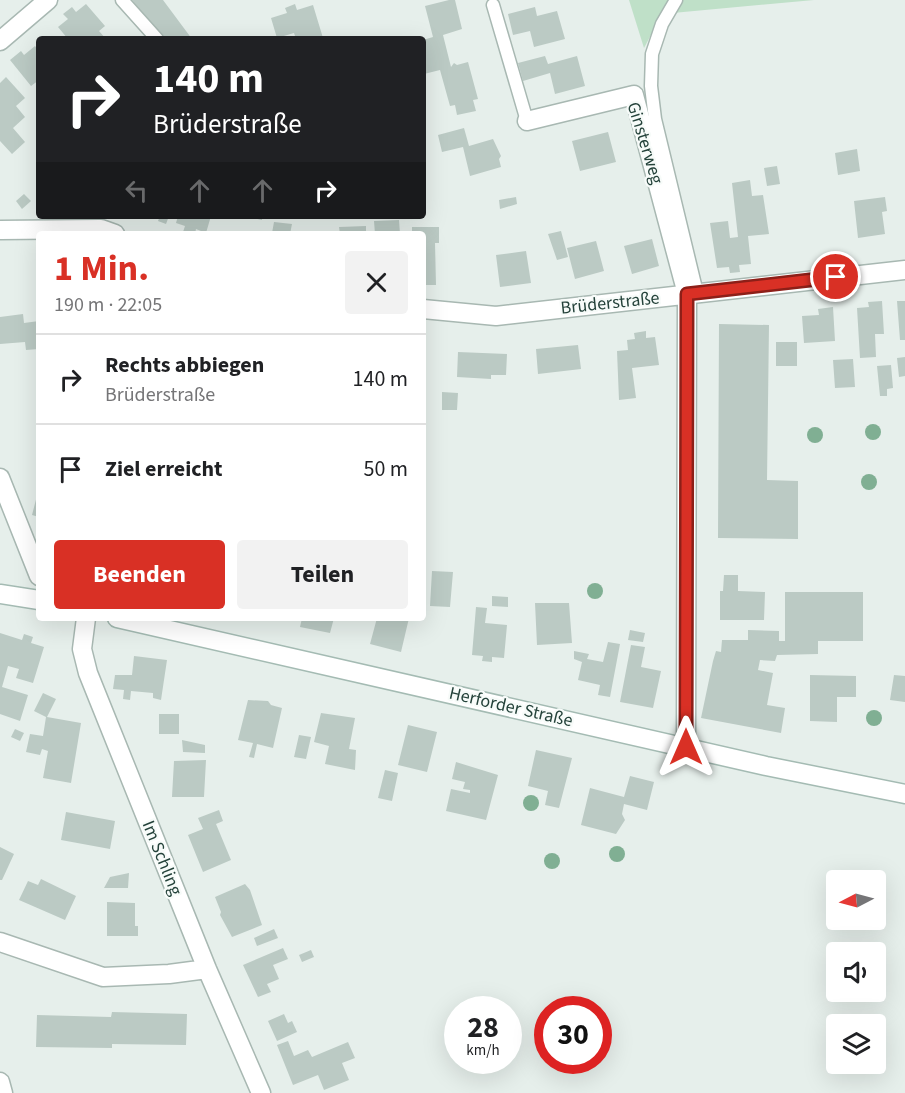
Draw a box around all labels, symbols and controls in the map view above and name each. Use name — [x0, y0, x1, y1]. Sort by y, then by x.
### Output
text: 140 m — [153, 49, 264, 109]
icon: right — [54, 60, 132, 138]
street label: Ginsterweg — [621, 99, 669, 187]
text: Brüderstraße — [153, 105, 302, 144]
icon: left — [120, 174, 153, 207]
icon: ahead — [183, 174, 216, 207]
icon: ahead — [246, 174, 279, 207]
icon: right — [309, 174, 342, 207]
text: 1 Min. — [54, 243, 149, 294]
button: close — [345, 251, 408, 314]
pin — [810, 251, 861, 302]
icon: arrive — [819, 260, 852, 293]
street label: Brüderstraße — [559, 285, 661, 321]
text: 190 m · 22:05 — [54, 291, 162, 319]
text: Rechts abbiegen — [105, 349, 264, 381]
icon: right — [54, 363, 87, 396]
text: 140 m — [353, 363, 408, 395]
text: Brüderstraße — [105, 381, 215, 409]
icon: arrive — [54, 453, 87, 486]
text: Ziel erreicht — [105, 453, 223, 485]
text: 50 m — [363, 453, 408, 485]
button: Beenden — [54, 540, 225, 609]
button: Teilen — [237, 540, 408, 609]
street label: Herforder Straße — [447, 681, 575, 733]
position arrow — [654, 715, 718, 779]
street label: Im Schling — [136, 817, 188, 899]
north arrow — [826, 870, 886, 930]
map controls — [826, 870, 886, 1074]
button: sound — [826, 942, 886, 1002]
speed limit sign: 30 — [534, 996, 612, 1074]
text: 28 — [467, 1006, 499, 1049]
button: layers — [826, 1014, 886, 1074]
text: km/h — [466, 1040, 500, 1061]

